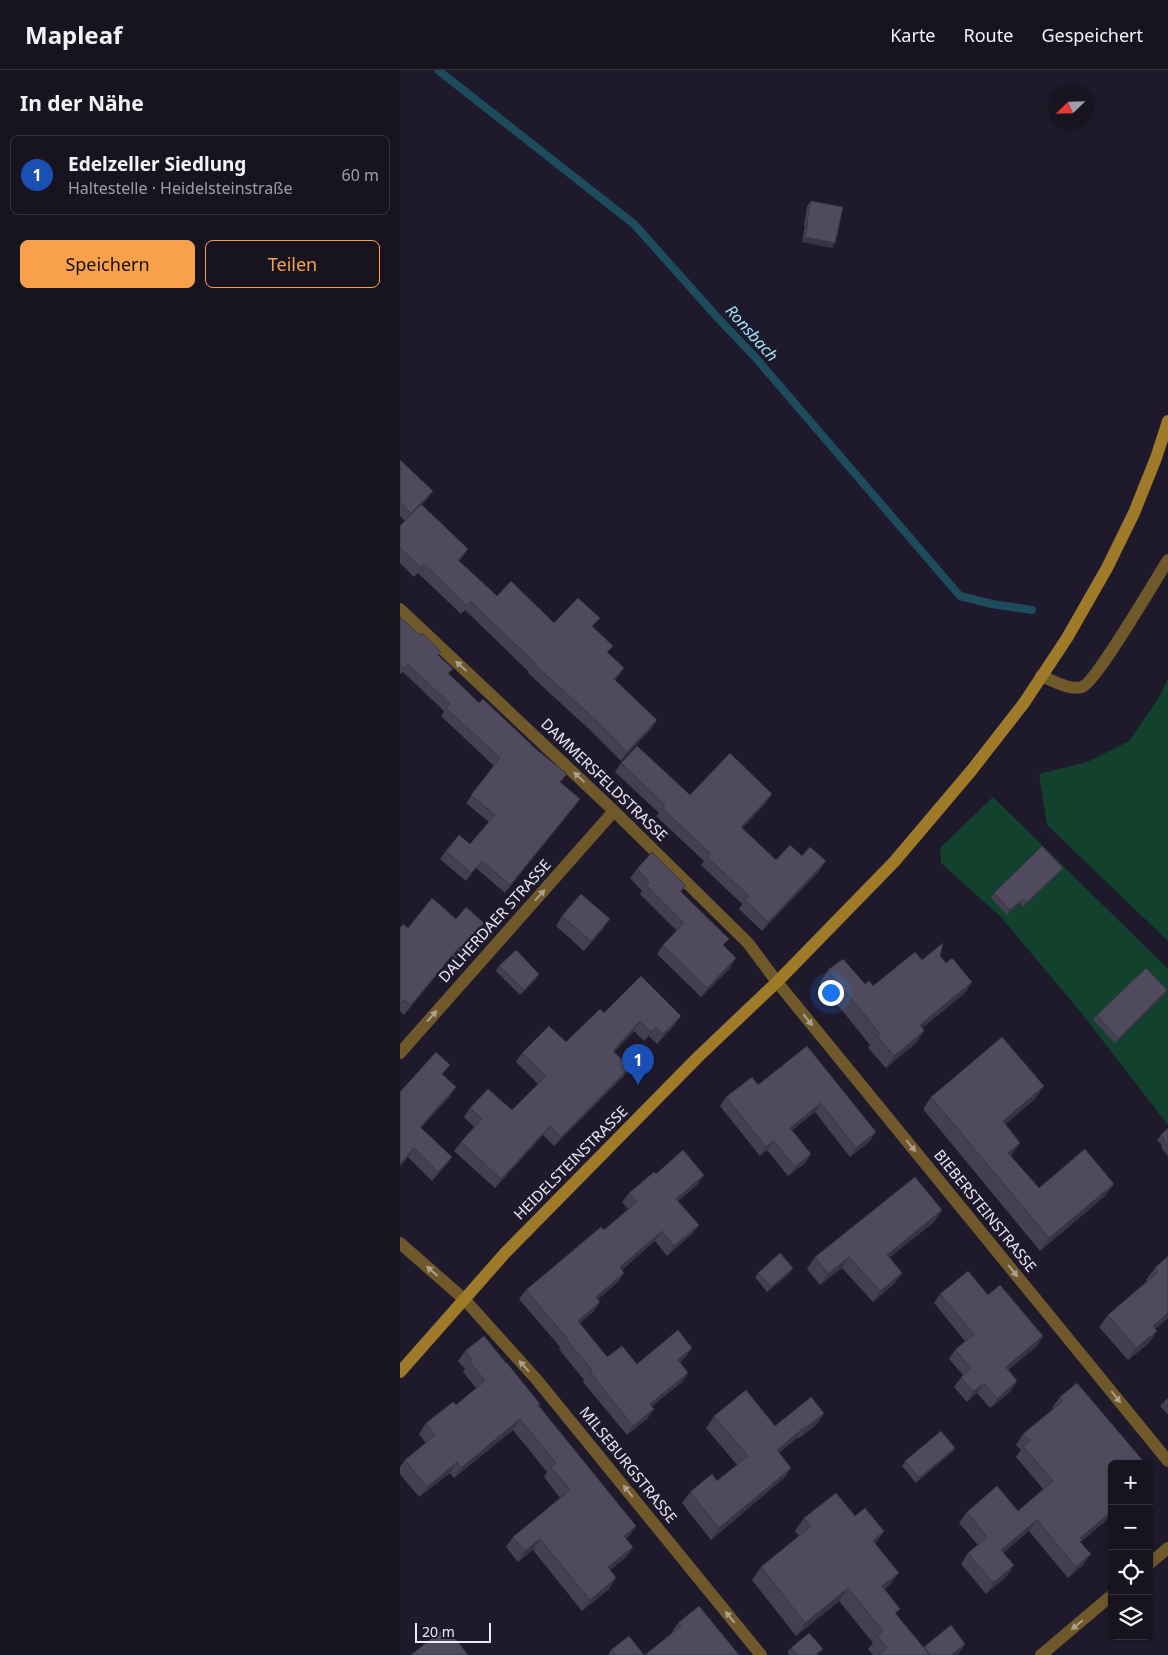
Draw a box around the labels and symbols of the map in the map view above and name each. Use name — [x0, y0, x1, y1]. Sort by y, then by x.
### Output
north arrow — [1048, 85, 1093, 130]
water label: Ronsbach — [721, 300, 783, 366]
one-way arrow — [455, 660, 467, 672]
street label: DAMMERSFELDSTRASSE — [537, 714, 672, 845]
one-way arrow — [573, 771, 585, 783]
street label: DALHERDAER STRASSE — [434, 855, 555, 986]
one-way arrow — [534, 889, 546, 901]
your location — [818, 980, 844, 1006]
one-way arrow — [427, 1010, 438, 1023]
one-way arrow — [802, 1013, 813, 1026]
pin: 1 — [622, 1044, 654, 1085]
street label: HEIDELSTEINSTRASSE — [509, 1101, 632, 1224]
one-way arrow — [905, 1139, 916, 1152]
street label: BIEBERSTEINSTRASSE — [930, 1145, 1041, 1276]
one-way arrow — [427, 1265, 439, 1277]
one-way arrow — [1008, 1265, 1019, 1278]
one-way arrow — [518, 1360, 530, 1372]
one-way arrow — [1111, 1391, 1122, 1404]
street label: MILSEBURGSTRASSE — [576, 1402, 682, 1527]
one-way arrow — [622, 1485, 633, 1498]
one-way arrow — [725, 1611, 736, 1624]
scale bar — [415, 1620, 491, 1643]
one-way arrow — [1070, 1620, 1083, 1631]

